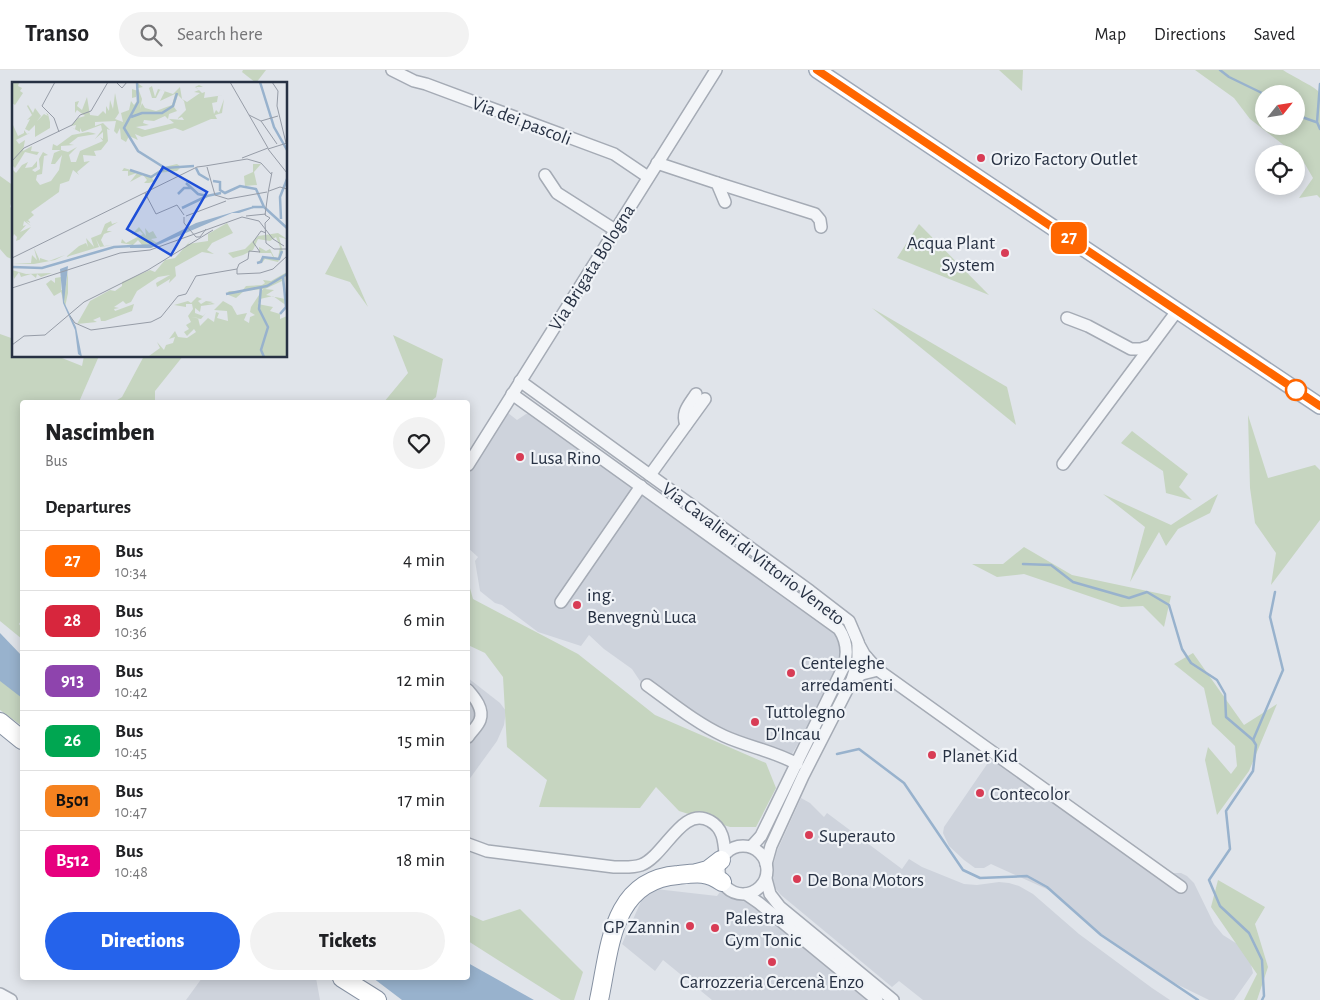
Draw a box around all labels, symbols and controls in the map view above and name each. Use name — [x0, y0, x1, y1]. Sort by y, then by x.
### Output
search box — [119, 12, 469, 57]
icon: search — [137, 21, 165, 49]
text: Transo — [25, 22, 89, 46]
text: Search here — [177, 25, 263, 44]
text: Map — [1095, 26, 1126, 44]
text: Directions — [1154, 26, 1226, 44]
text: Saved — [1254, 26, 1295, 44]
inset map — [12, 82, 288, 358]
north arrow — [1255, 85, 1305, 135]
map controls — [1255, 85, 1305, 195]
street label: Via dei pascoli — [469, 94, 574, 149]
button: locate — [1255, 145, 1305, 195]
place label: Orizo Factory Outlet — [991, 150, 1137, 169]
marker: Orizo Factory Outlet — [975, 152, 987, 164]
street label: Via Brigata Bologna — [546, 201, 639, 334]
line badge: 27 — [1046, 222, 1092, 254]
text: 27 — [1061, 229, 1077, 247]
place label: Acqua Plant System — [907, 234, 995, 275]
marker: Acqua Plant System — [999, 247, 1011, 259]
unlabelled marker — [1285, 379, 1307, 401]
button: heart — [393, 417, 445, 469]
text: Nascimben — [45, 421, 155, 445]
place label: Lusa Rino — [530, 449, 601, 468]
marker: Lusa Rino — [514, 451, 526, 463]
text: Bus — [45, 453, 68, 469]
street label: Via Cavalieri di Vittorio Veneto — [658, 479, 848, 629]
text: Departures — [45, 498, 131, 517]
text: Bus — [115, 542, 143, 561]
text: 4 min — [403, 551, 445, 570]
text: 27 — [64, 552, 81, 570]
text: 10:34 — [115, 564, 147, 580]
place label: ing. Benvegnù Luca — [587, 586, 697, 627]
marker: ing. Benvegnù Luca — [571, 599, 583, 611]
text: Bus — [115, 602, 143, 621]
text: 6 min — [403, 611, 445, 630]
text: 28 — [64, 612, 81, 630]
text: 10:36 — [115, 624, 147, 640]
place label: Centeleghe arredamenti — [801, 654, 893, 695]
text: Bus — [115, 662, 143, 681]
marker: Centeleghe arredamenti — [785, 667, 797, 679]
text: 12 min — [397, 671, 445, 690]
text: 913 — [61, 672, 84, 690]
text: 10:42 — [115, 684, 148, 700]
place label: Tuttolegno D'Incau — [765, 703, 845, 744]
marker: Tuttolegno D'Incau — [749, 716, 761, 728]
text: Bus — [115, 722, 143, 741]
text: 15 min — [398, 731, 445, 750]
text: 26 — [64, 732, 81, 750]
text: 10:45 — [115, 744, 147, 760]
place label: Planet Kid — [942, 747, 1018, 766]
marker: Planet Kid — [926, 749, 938, 761]
text: Bus — [115, 782, 143, 801]
place label: Contecolor — [990, 785, 1070, 804]
marker: Contecolor — [974, 787, 986, 799]
text: 17 min — [398, 791, 445, 810]
text: B501 — [55, 792, 90, 810]
text: 10:47 — [115, 804, 147, 820]
place label: Superauto — [819, 827, 896, 846]
marker: Superauto — [803, 829, 815, 841]
text: Bus — [115, 842, 143, 861]
text: 18 min — [397, 851, 445, 870]
text: B512 — [56, 852, 89, 870]
text: 10:48 — [115, 864, 148, 880]
place label: De Bona Motors — [807, 871, 924, 890]
marker: De Bona Motors — [791, 873, 803, 885]
place label: Palestra Gym Tonic — [725, 909, 801, 950]
button: Directions — [45, 912, 240, 970]
button: Tickets — [250, 912, 445, 970]
place label: GP Zannin — [603, 918, 680, 937]
marker: GP Zannin — [684, 920, 696, 932]
marker: Palestra Gym Tonic — [709, 922, 721, 934]
marker: Carrozzeria Cercenà Enzo — [766, 956, 778, 968]
place label: Carrozzeria Cercenà Enzo — [680, 973, 864, 992]

